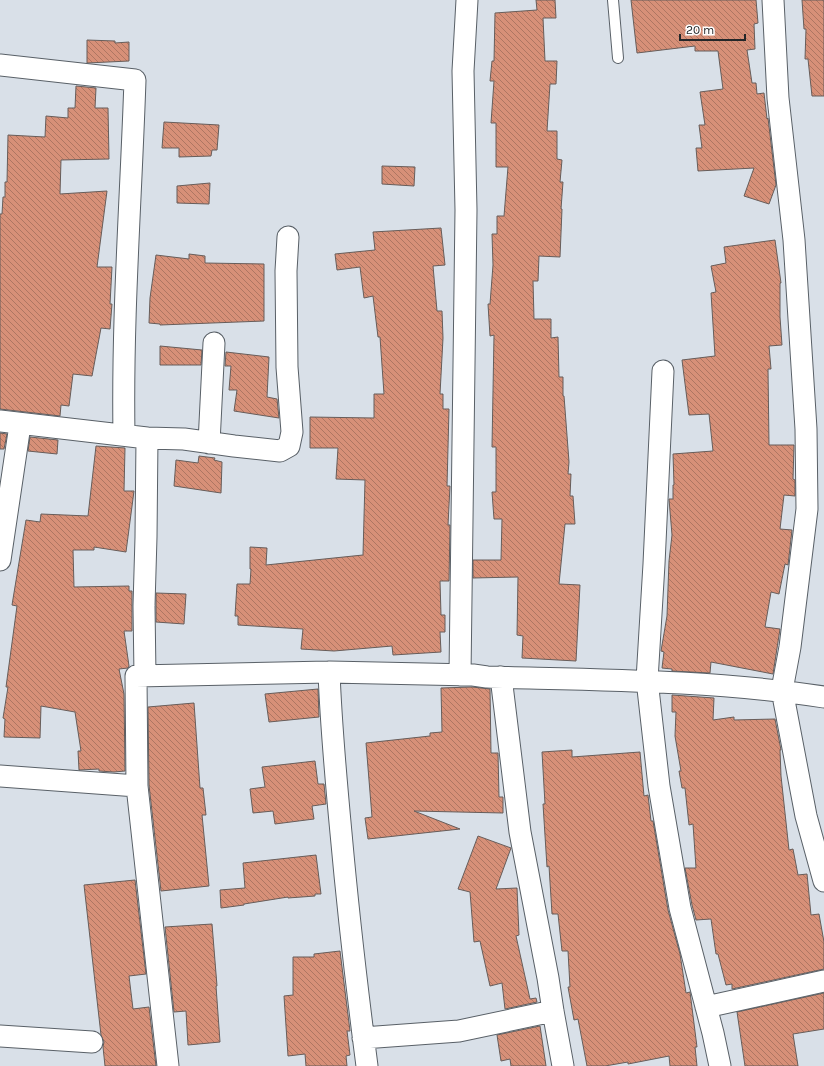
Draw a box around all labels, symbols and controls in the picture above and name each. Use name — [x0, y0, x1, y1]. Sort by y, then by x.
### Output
scale bar — [680, 16, 745, 42]
text: 20 m — [686, 23, 714, 37]

